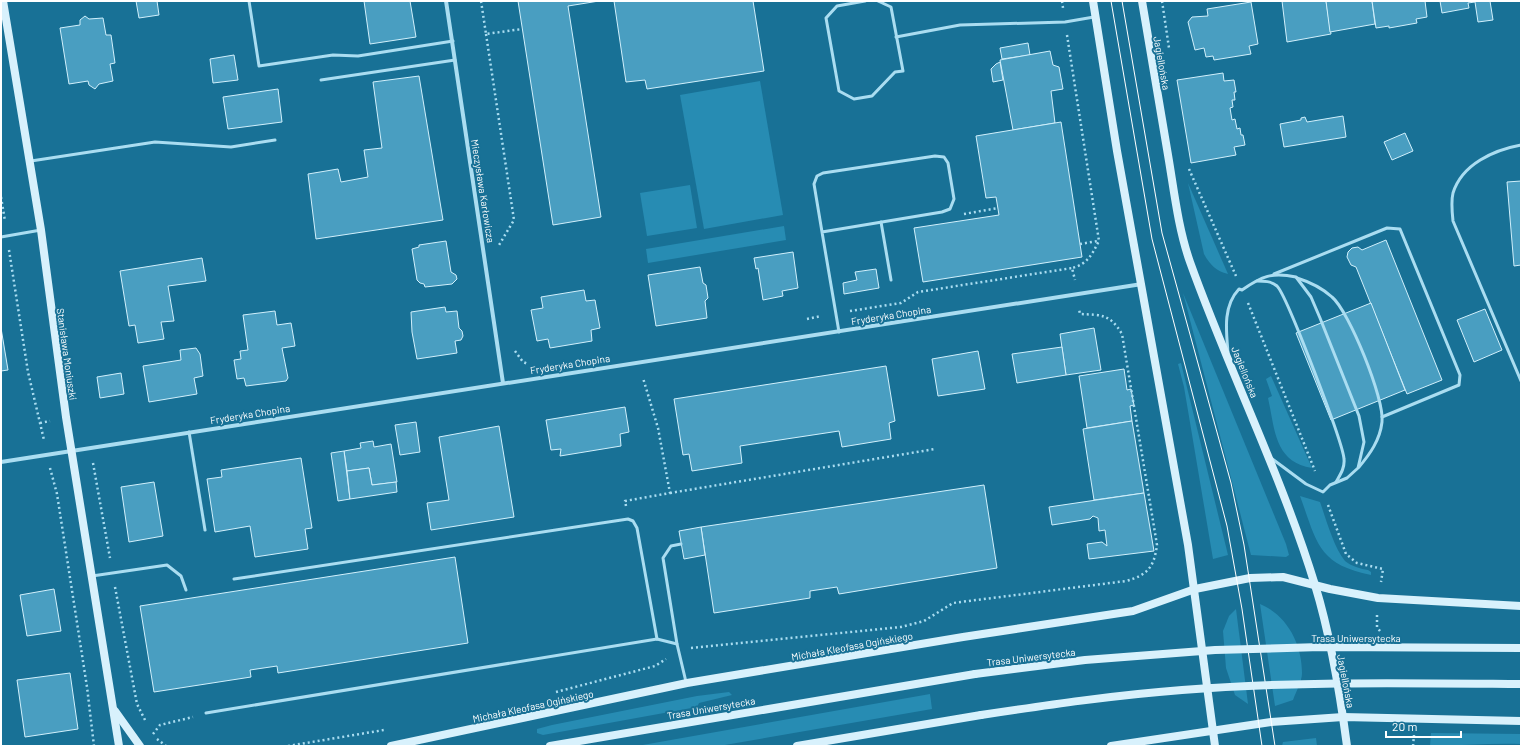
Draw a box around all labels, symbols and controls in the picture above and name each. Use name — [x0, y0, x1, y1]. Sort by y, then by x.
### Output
street label: Jagiellońska — [1151, 35, 1173, 91]
street label: Mieczysława Karłowicza — [469, 138, 497, 244]
street label: Fryderyka Chopina — [850, 303, 932, 327]
street label: Stanisława Moniuszki — [55, 307, 79, 401]
street label: Jagiellońska — [1229, 345, 1261, 399]
street label: Fryderyka Chopina — [529, 352, 611, 376]
street label: Fryderyka Chopina — [209, 402, 291, 426]
street label: Michała Kleofasa Ogińskiego — [790, 629, 914, 663]
street label: Trasa Uniwersytecka — [1311, 632, 1401, 644]
street label: Trasa Uniwersytecka — [986, 646, 1076, 668]
street label: Jagiellońska — [1335, 653, 1357, 709]
street label: Michała Kleofasa Ogińskiego — [471, 687, 595, 725]
street label: Trasa Uniwersytecka — [666, 694, 756, 722]
scale bar — [1386, 713, 1461, 739]
text: 20 m — [1392, 719, 1418, 733]

